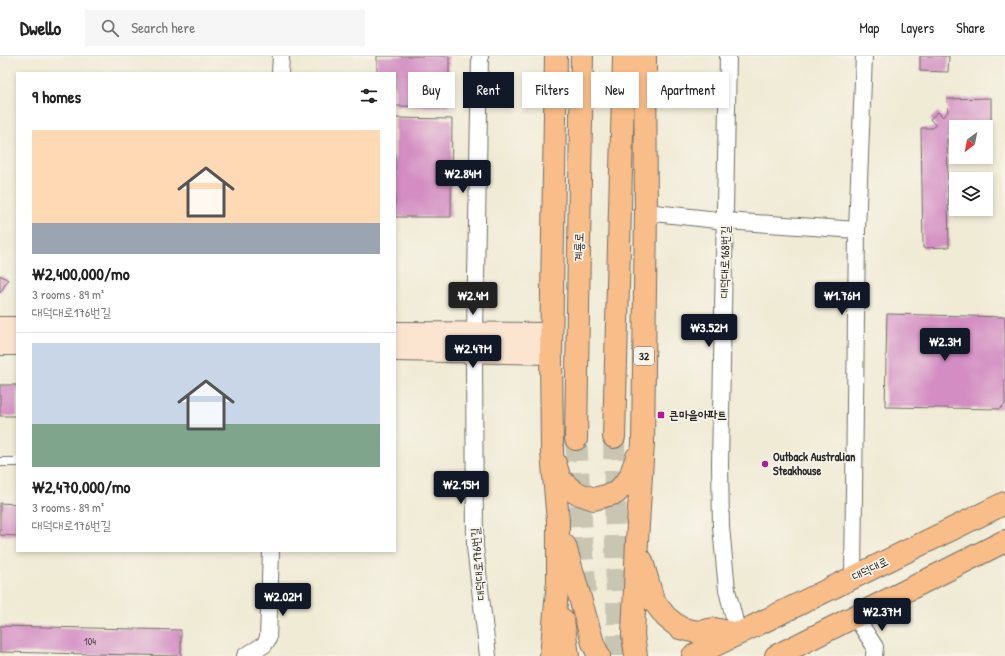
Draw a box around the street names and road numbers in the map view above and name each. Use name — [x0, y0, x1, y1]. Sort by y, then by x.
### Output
street label: 대덕대로168번길 — [715, 225, 734, 298]
street label: 계룡로 — [570, 232, 587, 262]
road number: 32 — [634, 347, 654, 365]
street label: 대덕대로176번길 — [466, 527, 489, 601]
street label: 대덕대로 — [849, 552, 891, 585]

